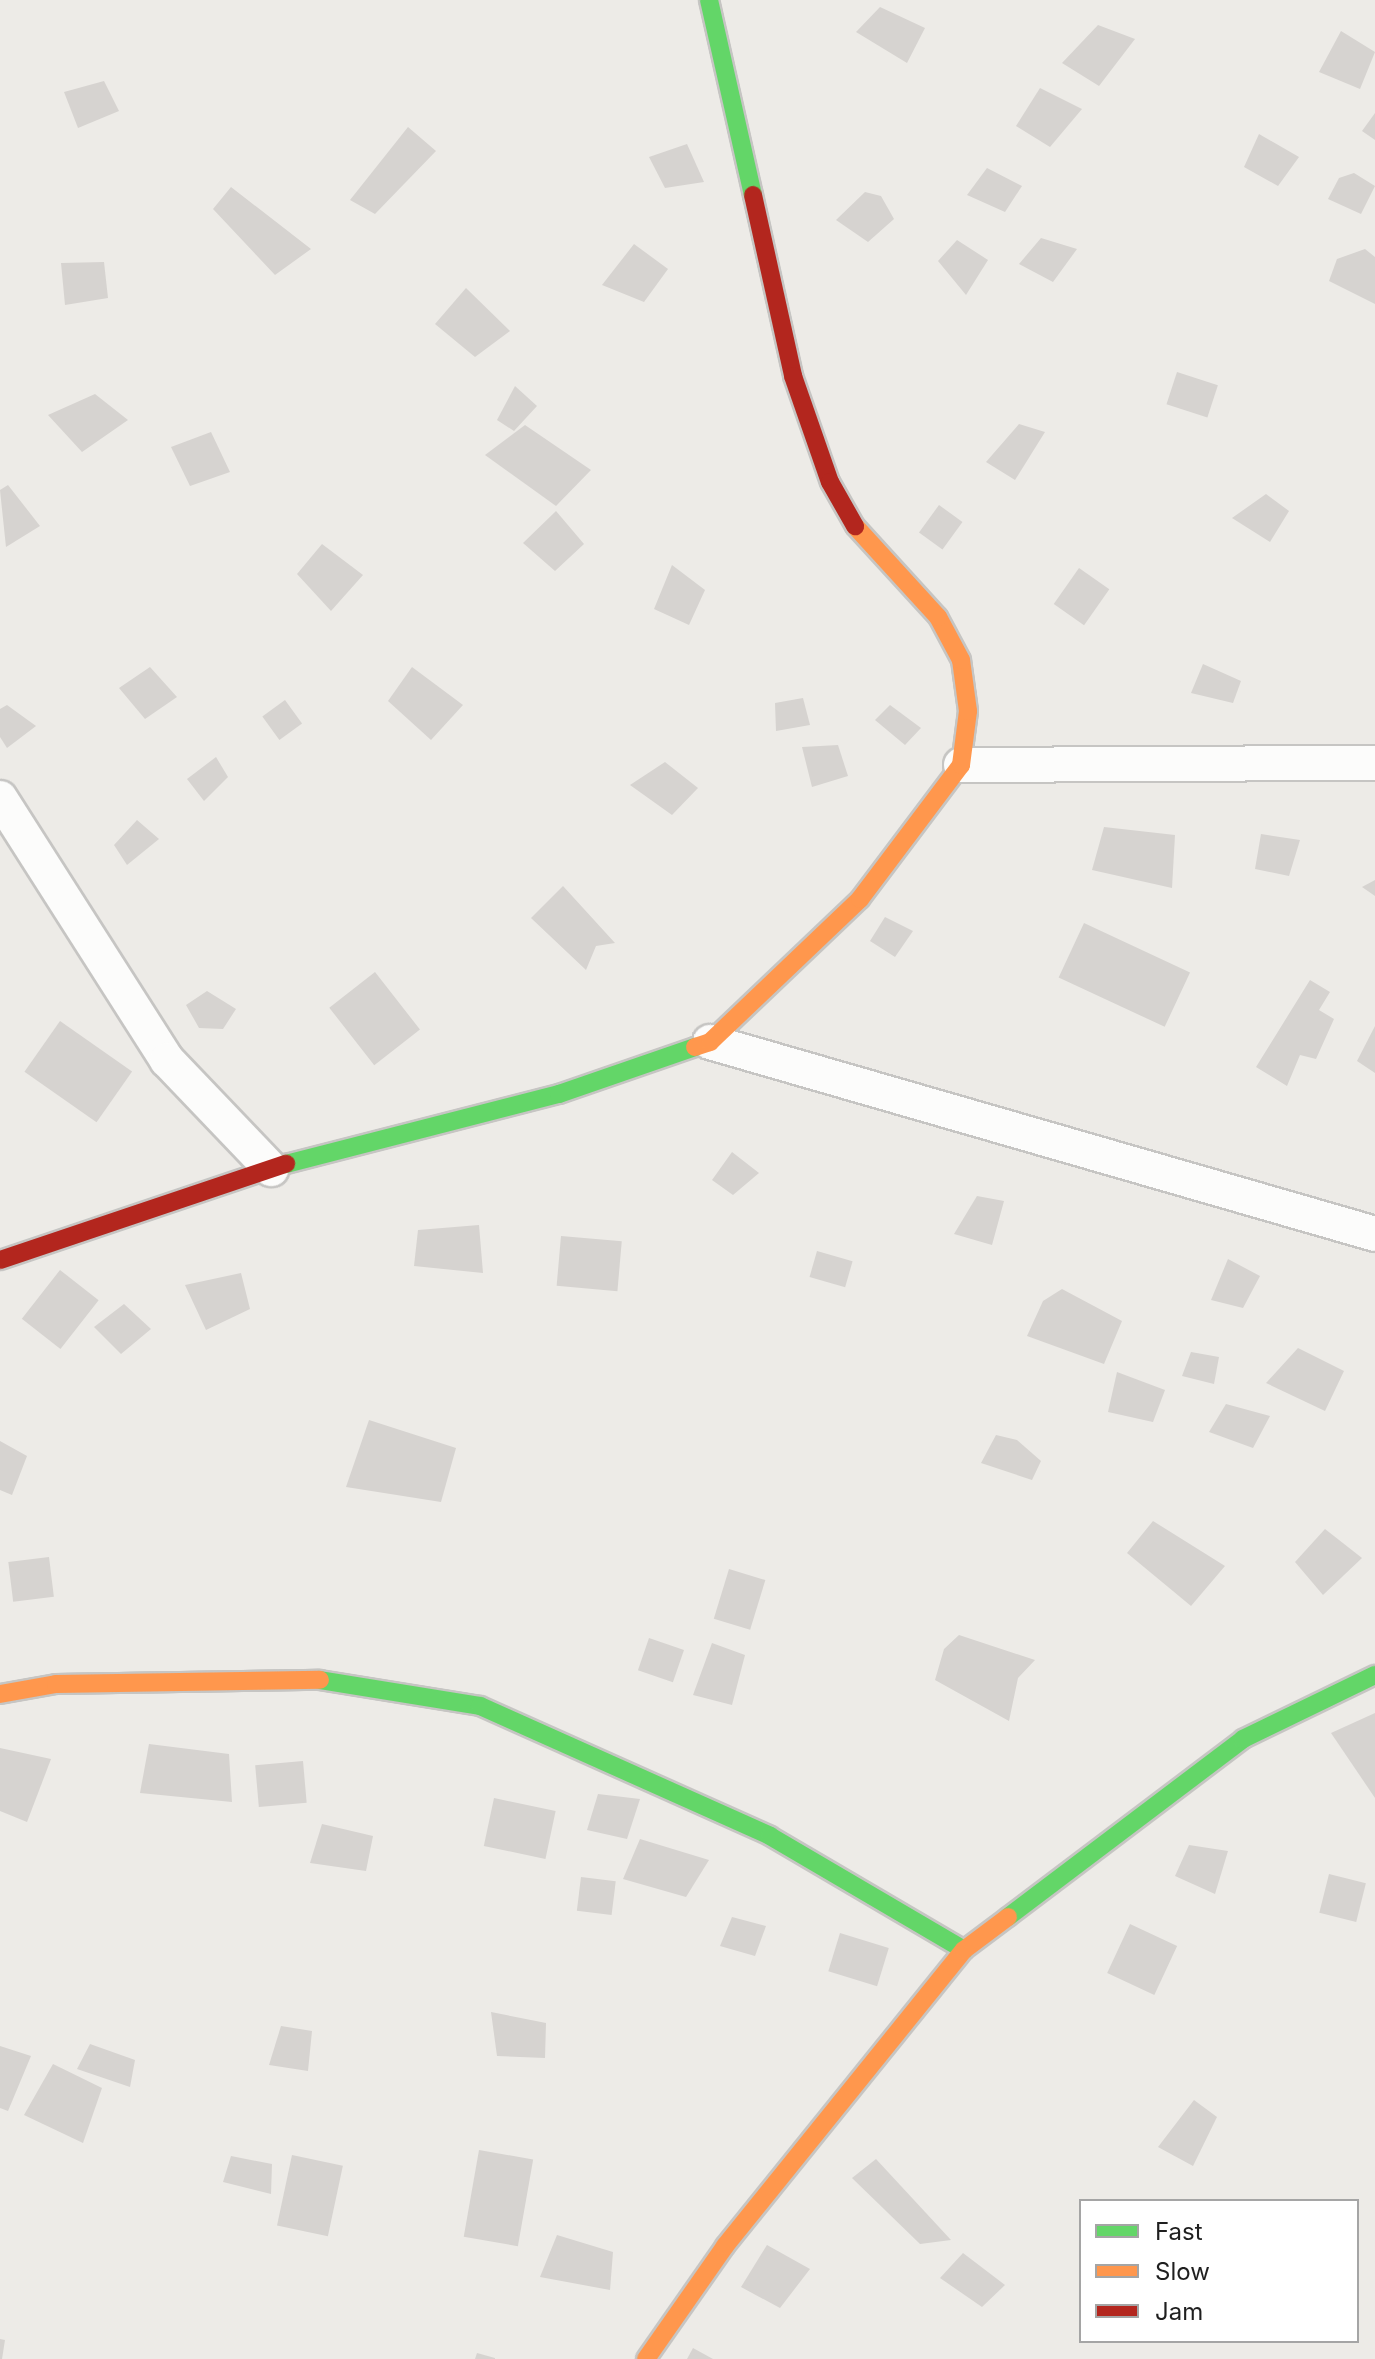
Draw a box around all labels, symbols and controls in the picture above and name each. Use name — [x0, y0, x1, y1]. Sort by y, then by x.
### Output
legend — [1079, 2199, 1359, 2343]
text: Fast — [1155, 2217, 1203, 2246]
text: Slow — [1155, 2257, 1210, 2286]
text: Jam — [1155, 2297, 1203, 2326]

